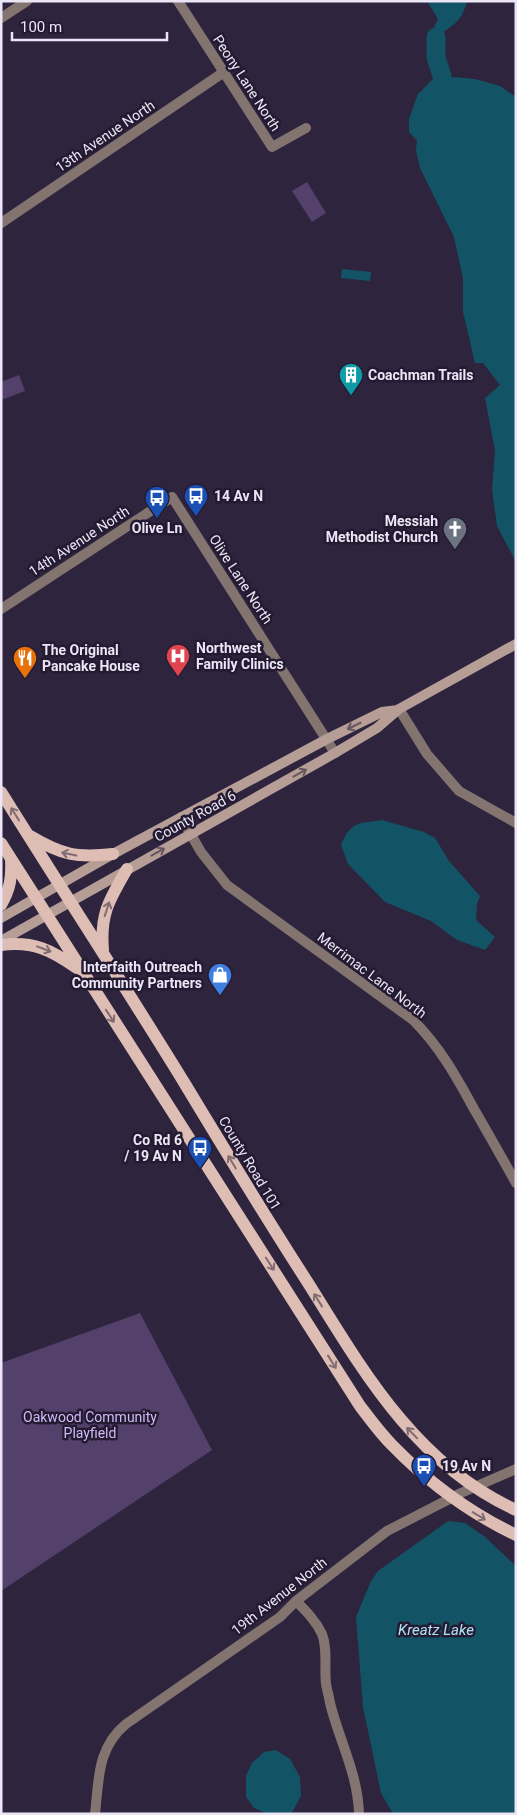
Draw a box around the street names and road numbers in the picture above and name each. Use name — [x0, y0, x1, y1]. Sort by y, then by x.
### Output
street label: Peony Lane North — [210, 32, 284, 134]
street label: 13th Avenue North — [52, 97, 158, 175]
street label: 14th Avenue North — [26, 503, 132, 579]
street label: Olive Lane North — [206, 531, 276, 627]
street label: County Road 6 — [151, 787, 239, 845]
street label: Merrimac Lane North — [314, 929, 430, 1021]
street label: County Road 101 — [216, 1113, 284, 1213]
street label: 19th Avenue North — [228, 1554, 330, 1638]

